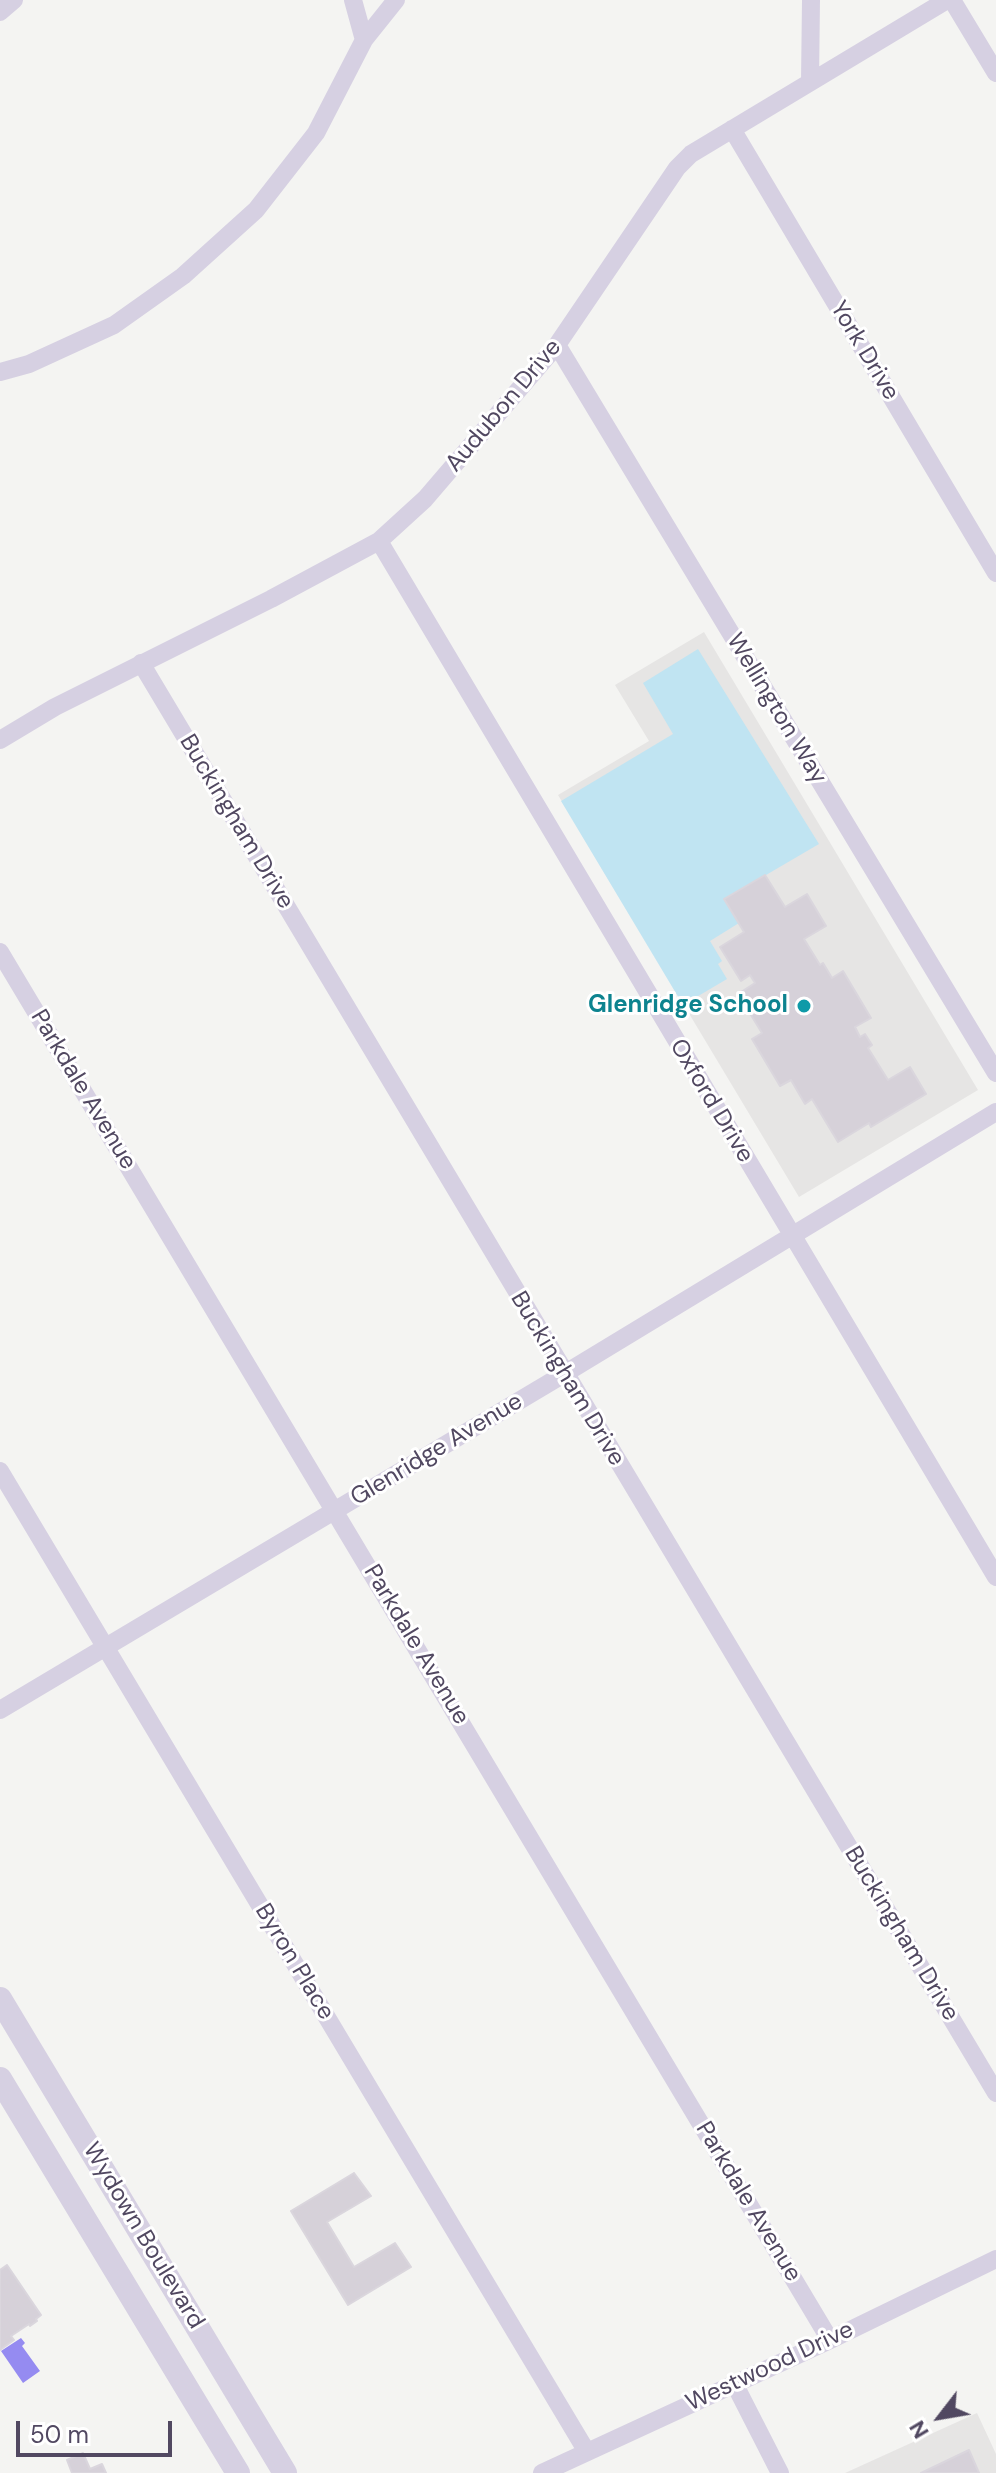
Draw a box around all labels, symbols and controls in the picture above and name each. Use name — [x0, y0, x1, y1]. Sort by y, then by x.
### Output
street label: York Drive — [823, 296, 905, 406]
street label: Audubon Drive — [440, 334, 568, 478]
street label: Wellington Way — [720, 628, 832, 790]
street label: Buckingham Drive — [173, 730, 299, 914]
place label: Glenridge School — [588, 992, 788, 1020]
marker: Glenridge School — [795, 997, 813, 1015]
street label: Parkdale Avenue — [24, 1005, 142, 1175]
street label: Oxford Drive — [663, 1034, 759, 1168]
street label: Buckingham Drive — [504, 1287, 630, 1471]
street label: Glenridge Avenue — [346, 1387, 528, 1513]
street label: Parkdale Avenue — [357, 1560, 475, 1730]
street label: Buckingham Drive — [838, 1842, 964, 2026]
street label: Byron Place — [248, 1899, 340, 2025]
street label: Parkdale Avenue — [689, 2117, 807, 2287]
street label: Wydown Boulevard — [76, 2138, 210, 2334]
street label: Westwood Drive — [682, 2316, 858, 2418]
north arrow — [900, 2377, 980, 2457]
scale bar — [20, 2405, 176, 2455]
text: N — [902, 2415, 936, 2444]
text: 50 m — [30, 2419, 89, 2450]

